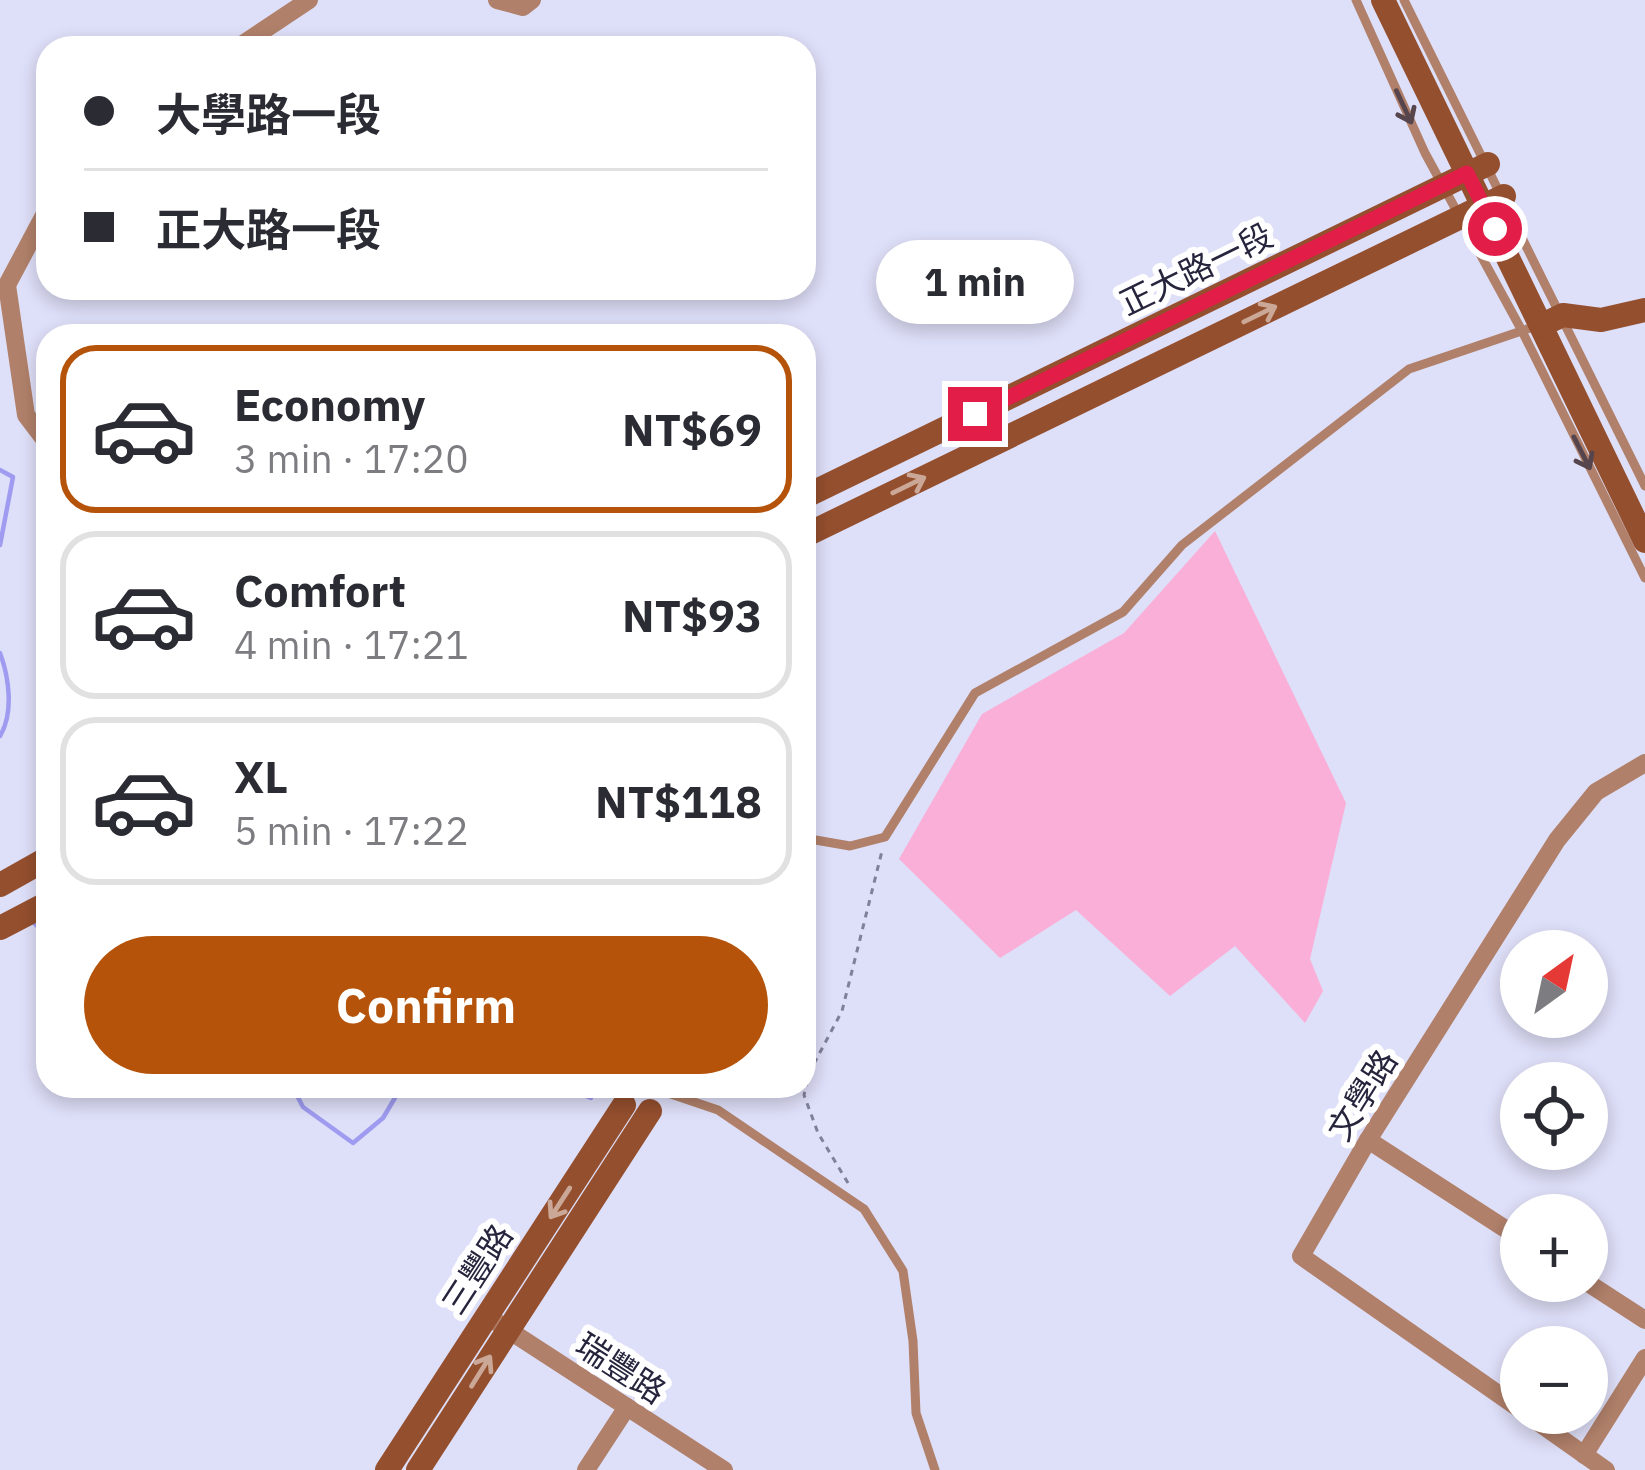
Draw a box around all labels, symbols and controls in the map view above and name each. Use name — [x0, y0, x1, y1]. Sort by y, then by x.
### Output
text: 大學路一段 — [156, 85, 381, 143]
one-way arrow — [1394, 88, 1416, 124]
text: 正大路一段 — [156, 200, 381, 258]
route start — [1468, 202, 1522, 256]
street label: 正大路一段 — [1112, 213, 1279, 324]
callout: 1 min — [876, 240, 1074, 324]
text: 1 min — [924, 256, 1026, 307]
one-way arrow — [1242, 302, 1277, 325]
icon: car — [90, 375, 198, 483]
text: Economy — [234, 375, 425, 433]
route end — [948, 387, 1002, 441]
text: NT$69 — [622, 400, 762, 458]
text: 3 min · 17:20 — [234, 433, 469, 484]
one-way arrow — [1572, 435, 1595, 470]
one-way arrow — [890, 473, 926, 495]
icon: car — [90, 561, 198, 669]
text: Comfort — [234, 561, 406, 619]
text: NT$93 — [622, 586, 762, 644]
text: 4 min · 17:21 — [234, 619, 469, 670]
icon: car — [90, 747, 198, 855]
text: XL — [234, 747, 288, 805]
text: NT$118 — [595, 772, 762, 830]
text: 5 min · 17:22 — [234, 805, 469, 856]
north arrow — [1500, 930, 1608, 1038]
map controls — [1500, 930, 1608, 1434]
button: Confirm — [84, 936, 768, 1074]
street label: 文學路 — [1317, 1041, 1406, 1148]
button: locate — [1500, 1062, 1608, 1170]
one-way arrow — [547, 1186, 572, 1220]
button: + — [1500, 1194, 1608, 1302]
street label: 三豐路 — [432, 1216, 522, 1322]
street label: 瑞豐路 — [568, 1323, 674, 1413]
button: − — [1500, 1326, 1608, 1434]
one-way arrow — [468, 1355, 493, 1389]

